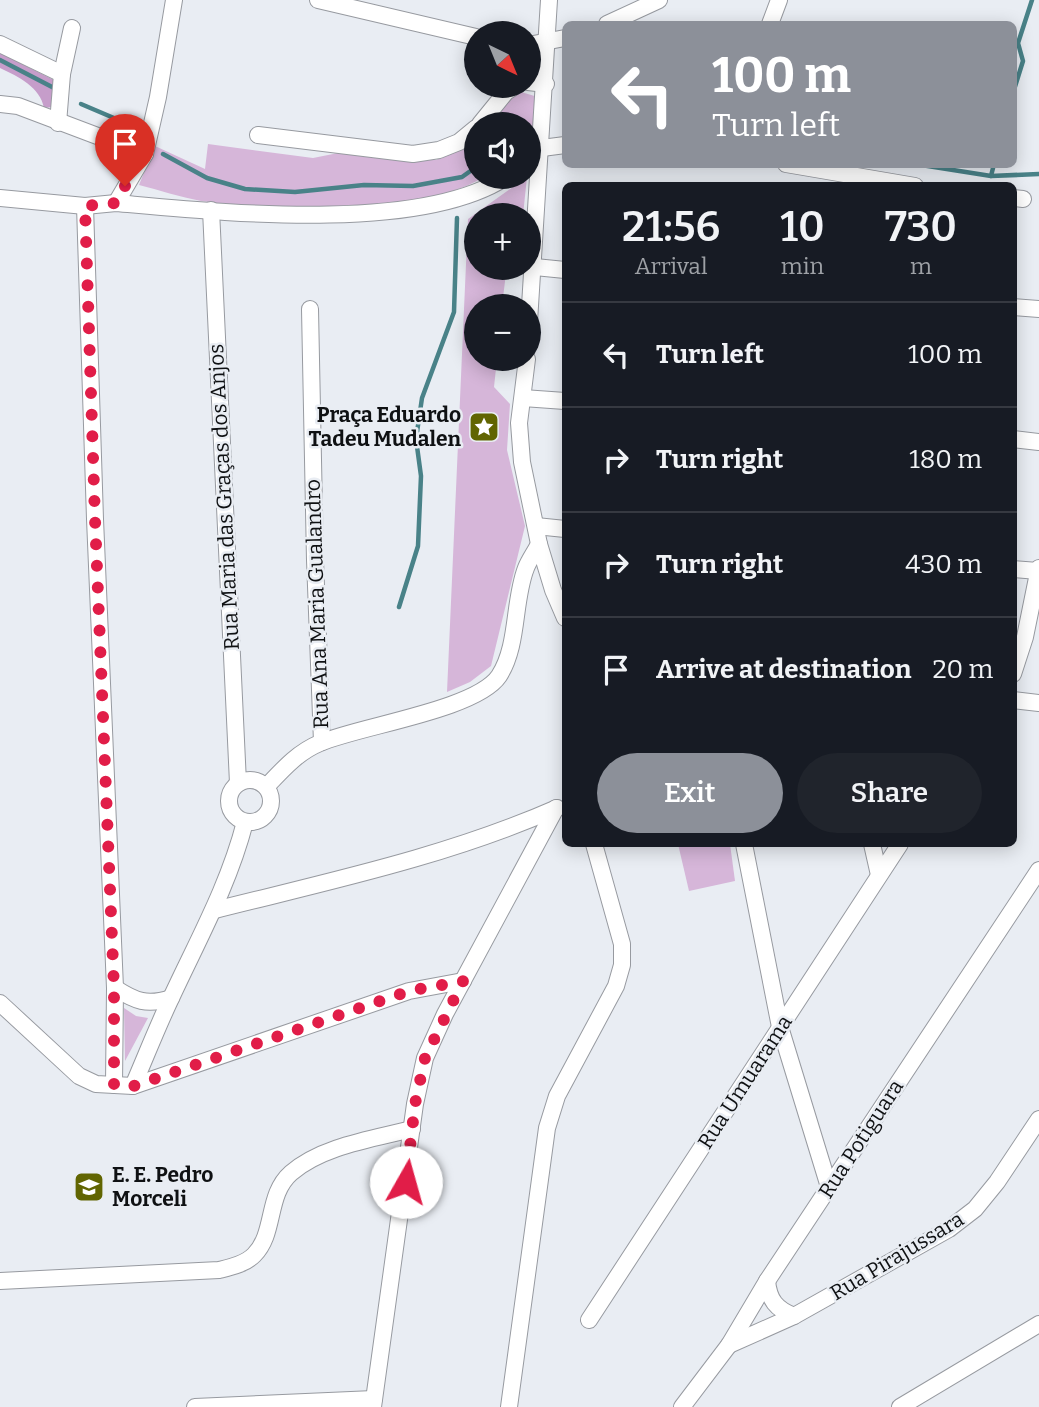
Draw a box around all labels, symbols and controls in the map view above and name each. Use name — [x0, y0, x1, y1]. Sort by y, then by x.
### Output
north arrow — [464, 21, 541, 98]
map controls — [464, 21, 541, 371]
text: 100 m — [712, 46, 851, 105]
icon: left — [597, 49, 688, 140]
text: Turn left — [712, 106, 840, 144]
button: sound — [464, 112, 541, 189]
pin — [95, 114, 155, 186]
icon: arrive — [106, 125, 144, 163]
text: 21:56 — [622, 202, 720, 252]
text: 10 — [780, 202, 825, 252]
text: 730 — [885, 202, 957, 252]
button: + — [464, 203, 541, 280]
text: Arrival — [635, 252, 708, 280]
text: min — [781, 252, 824, 280]
text: m — [910, 252, 932, 280]
button: − — [464, 294, 541, 371]
icon: left — [597, 336, 635, 374]
text: Turn left — [656, 339, 764, 370]
text: 100 m — [908, 339, 982, 370]
street label: Rua Maria das Graças dos Anjos — [203, 343, 245, 651]
place label: Praça Eduardo Tadeu Mudalen — [308, 402, 461, 452]
place icon: Praça Eduardo Tadeu Mudalen — [467, 410, 501, 444]
icon: right — [597, 441, 635, 479]
text: Turn right — [656, 444, 783, 475]
text: 180 m — [909, 444, 982, 475]
street label: Rua Ana Maria Gualandro — [300, 479, 334, 729]
icon: right — [597, 546, 635, 584]
text: Turn right — [656, 549, 783, 580]
text: 430 m — [905, 549, 982, 580]
icon: arrive — [597, 651, 635, 689]
text: Arrive at destination — [656, 654, 911, 685]
text: 20 m — [932, 654, 993, 685]
button: Exit — [597, 753, 783, 833]
button: Share — [797, 753, 982, 833]
street label: Rua Umuarama — [692, 1010, 798, 1154]
street label: Rua Potiguara — [813, 1074, 909, 1203]
position arrow — [369, 1145, 443, 1219]
place label: E. E. Pedro Morceli — [112, 1162, 213, 1212]
school or university icon: E. E. Pedro Morceli — [72, 1170, 106, 1204]
street label: Rua Pirajussara — [825, 1206, 969, 1306]

